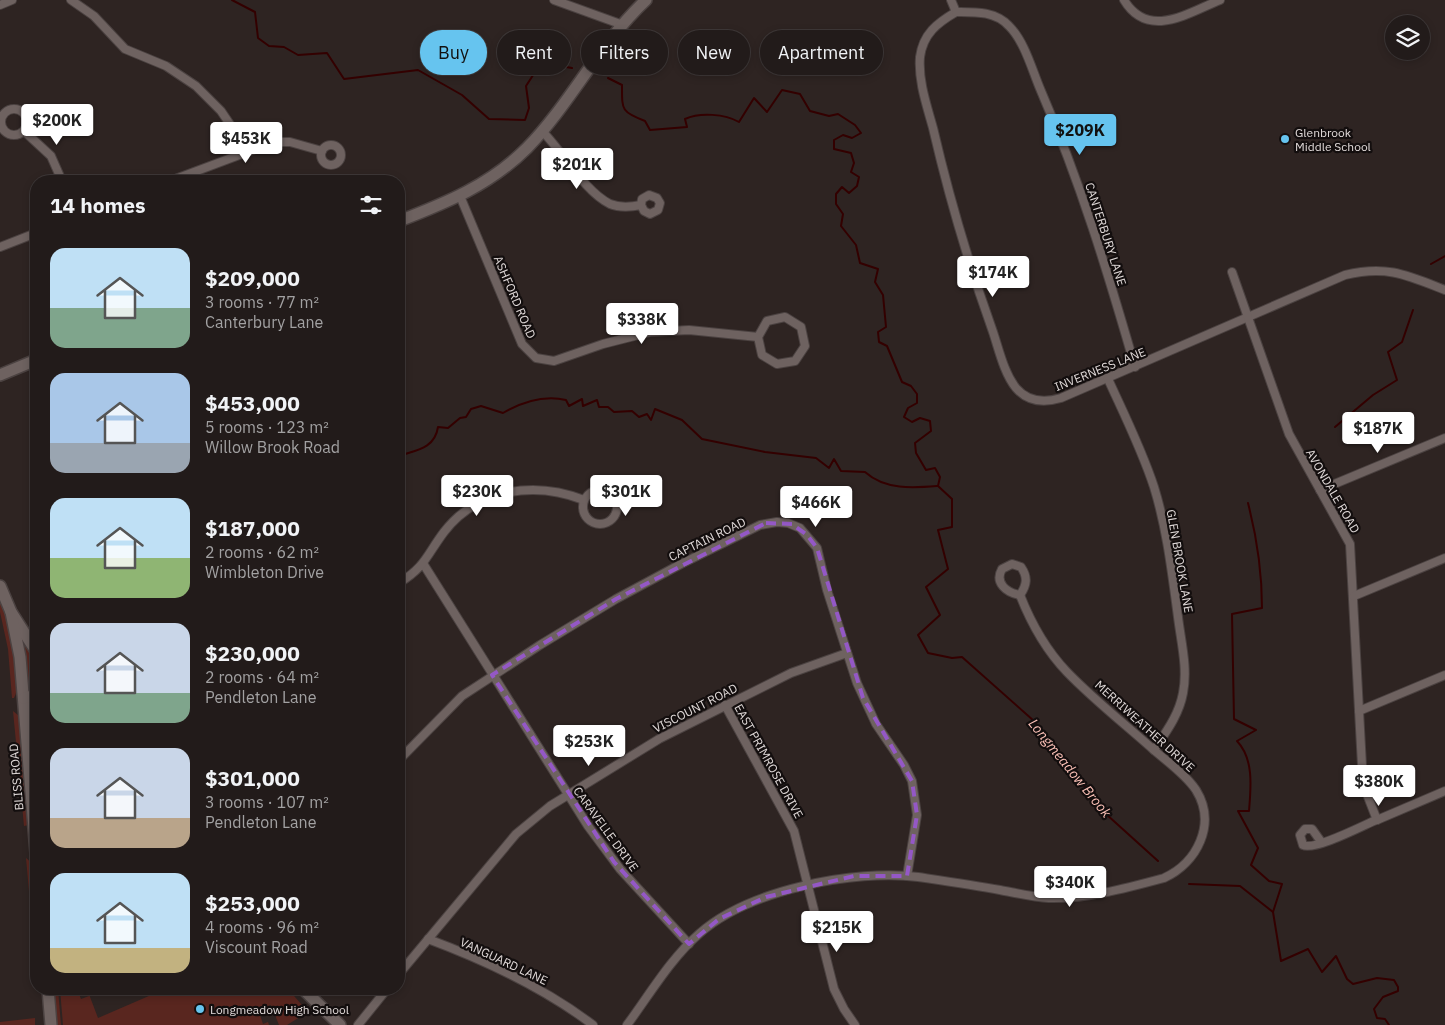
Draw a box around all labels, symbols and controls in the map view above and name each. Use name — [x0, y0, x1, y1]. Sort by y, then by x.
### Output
map controls — [1385, 15, 1430, 60]
button: layers — [1385, 15, 1430, 60]
chip: Buy — [420, 30, 487, 75]
chip: Rent — [497, 30, 571, 75]
chip: Filters — [581, 30, 668, 75]
chip: New — [678, 30, 750, 75]
chip: Apartment — [760, 30, 883, 75]
pin: $200K — [22, 104, 92, 146]
text: $200K — [32, 110, 82, 130]
pin: $209K — [1045, 114, 1115, 156]
text: $209K — [1055, 120, 1105, 140]
pin: $453K — [211, 121, 281, 164]
place label: Glenbrook Middle School — [1295, 125, 1371, 154]
text: $453K — [221, 128, 271, 148]
marker: Glenbrook Middle School — [1279, 133, 1291, 145]
pin: $201K — [542, 148, 612, 190]
text: $201K — [552, 154, 602, 174]
street label: CANTERBURY LANE — [1082, 180, 1130, 288]
text: 14 homes — [50, 191, 146, 219]
icon: filters — [357, 191, 385, 219]
street label: ASHFORD ROAD — [491, 253, 539, 341]
pin: $174K — [958, 256, 1028, 298]
text: $174K — [968, 262, 1018, 282]
text: $209,000 — [205, 264, 300, 292]
icon: home — [90, 268, 150, 328]
text: 3 rooms · 77 m² — [205, 292, 319, 312]
pin: $338K — [607, 302, 677, 345]
text: $338K — [617, 309, 667, 329]
text: Canterbury Lane — [205, 312, 323, 332]
street label: INVERNESS LANE — [1052, 344, 1148, 394]
text: $453,000 — [205, 389, 300, 417]
icon: home — [90, 393, 150, 453]
pin: $187K — [1343, 412, 1413, 454]
text: 5 rooms · 123 m² — [205, 417, 329, 437]
text: $187K — [1353, 418, 1403, 438]
text: Willow Brook Road — [205, 437, 340, 457]
street label: AVONDALE ROAD — [1303, 446, 1363, 536]
pin: $230K — [442, 474, 512, 517]
pin: $301K — [591, 474, 661, 517]
text: $230K — [452, 481, 502, 501]
text: $301K — [601, 481, 651, 501]
pin: $466K — [781, 486, 851, 528]
text: $466K — [791, 492, 841, 512]
street label: GLEN BROOK LANE — [1164, 508, 1196, 614]
text: $187,000 — [205, 514, 300, 542]
street label: CAPTAIN ROAD — [666, 514, 748, 564]
icon: home — [90, 518, 150, 578]
text: 2 rooms · 62 m² — [205, 542, 319, 562]
text: Wimbleton Drive — [205, 562, 324, 582]
text: $230,000 — [205, 639, 300, 667]
icon: home — [90, 643, 150, 703]
text: 2 rooms · 64 m² — [205, 667, 319, 687]
street label: MERRIWEATHER DRIVE — [1092, 677, 1198, 775]
street label: VISCOUNT ROAD — [650, 680, 740, 736]
text: Pendleton Lane — [205, 687, 316, 707]
street label: EAST PRIMROSE DRIVE — [731, 701, 807, 821]
water label: Longmeadow Brook — [1025, 715, 1116, 822]
pin: $253K — [554, 724, 624, 767]
text: $253K — [564, 731, 614, 751]
street label: BLISS ROAD — [6, 743, 26, 811]
text: $301,000 — [205, 764, 300, 792]
pin: $380K — [1344, 764, 1414, 807]
icon: home — [90, 768, 150, 828]
text: $380K — [1354, 771, 1404, 791]
street label: CARAVELLE DRIVE — [570, 784, 642, 874]
text: 3 rooms · 107 m² — [205, 792, 329, 812]
text: Pendleton Lane — [205, 812, 316, 832]
pin: $340K — [1035, 866, 1105, 908]
text: $340K — [1045, 872, 1095, 892]
text: $253,000 — [205, 889, 300, 917]
icon: home — [90, 893, 150, 953]
pin: $215K — [802, 910, 872, 953]
text: 4 rooms · 96 m² — [205, 917, 319, 937]
text: $215K — [812, 917, 862, 937]
street label: VANGUARD LANE — [458, 934, 550, 988]
text: Viscount Road — [205, 937, 308, 957]
place label: Longmeadow High School — [210, 1002, 349, 1017]
marker: Longmeadow High School — [194, 1003, 206, 1015]

